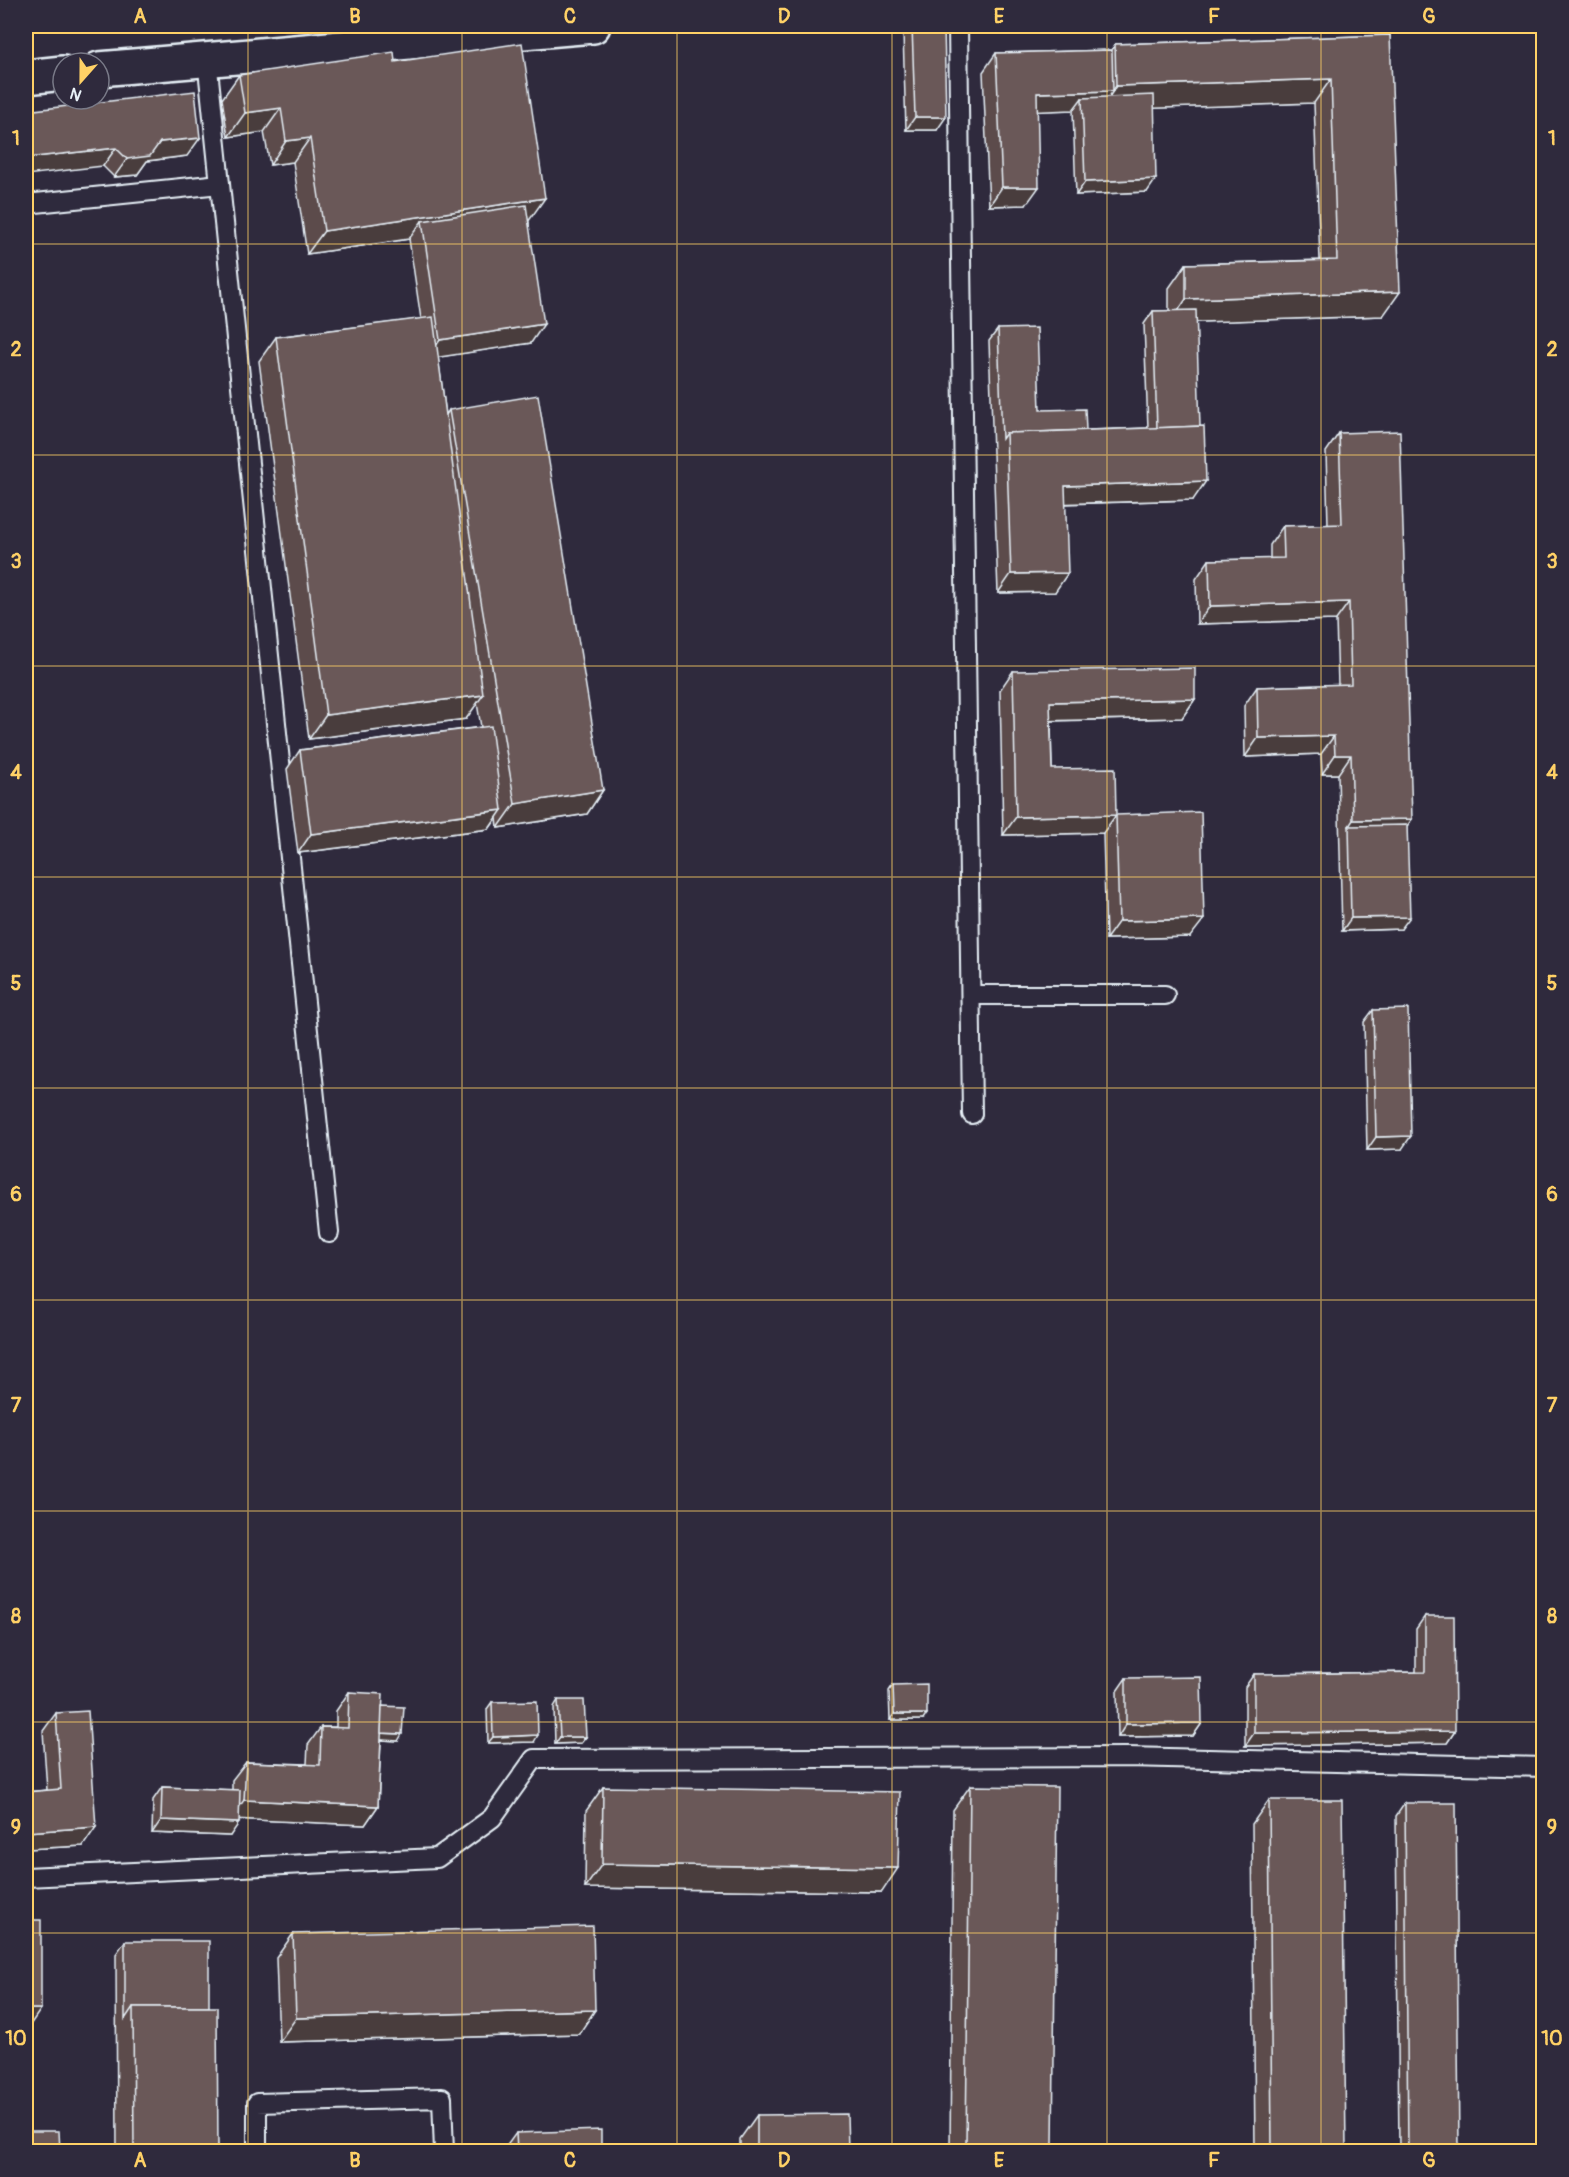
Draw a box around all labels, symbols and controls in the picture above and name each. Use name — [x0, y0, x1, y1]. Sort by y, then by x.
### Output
text: A — [134, 4, 147, 29]
text: B — [349, 4, 361, 29]
text: C — [564, 4, 576, 29]
text: D — [778, 4, 791, 29]
text: E — [994, 4, 1005, 29]
text: F — [1208, 4, 1220, 29]
text: G — [1422, 4, 1436, 29]
north arrow — [51, 51, 111, 111]
text: N — [67, 83, 85, 105]
text: 1 — [12, 126, 20, 151]
text: 1 — [1548, 126, 1556, 151]
text: 2 — [10, 337, 22, 362]
text: 2 — [1546, 337, 1558, 362]
text: 3 — [10, 549, 22, 574]
text: 3 — [1546, 549, 1558, 574]
text: 4 — [10, 760, 22, 785]
text: 4 — [1546, 760, 1558, 785]
text: 5 — [11, 971, 22, 996]
text: 5 — [1547, 971, 1558, 996]
text: 6 — [10, 1182, 22, 1207]
text: 6 — [1546, 1182, 1558, 1207]
text: 7 — [11, 1393, 22, 1418]
text: 7 — [1547, 1393, 1558, 1418]
text: 8 — [11, 1604, 21, 1629]
text: 8 — [1547, 1604, 1557, 1629]
text: 9 — [11, 1815, 21, 1840]
text: 9 — [1547, 1815, 1557, 1840]
text: 10 — [5, 2026, 27, 2051]
text: 10 — [1541, 2026, 1563, 2051]
text: A — [134, 2148, 147, 2173]
text: B — [349, 2148, 361, 2173]
text: C — [564, 2148, 576, 2173]
text: D — [778, 2148, 791, 2173]
text: E — [994, 2148, 1005, 2173]
text: F — [1208, 2148, 1220, 2173]
text: G — [1422, 2148, 1436, 2173]

